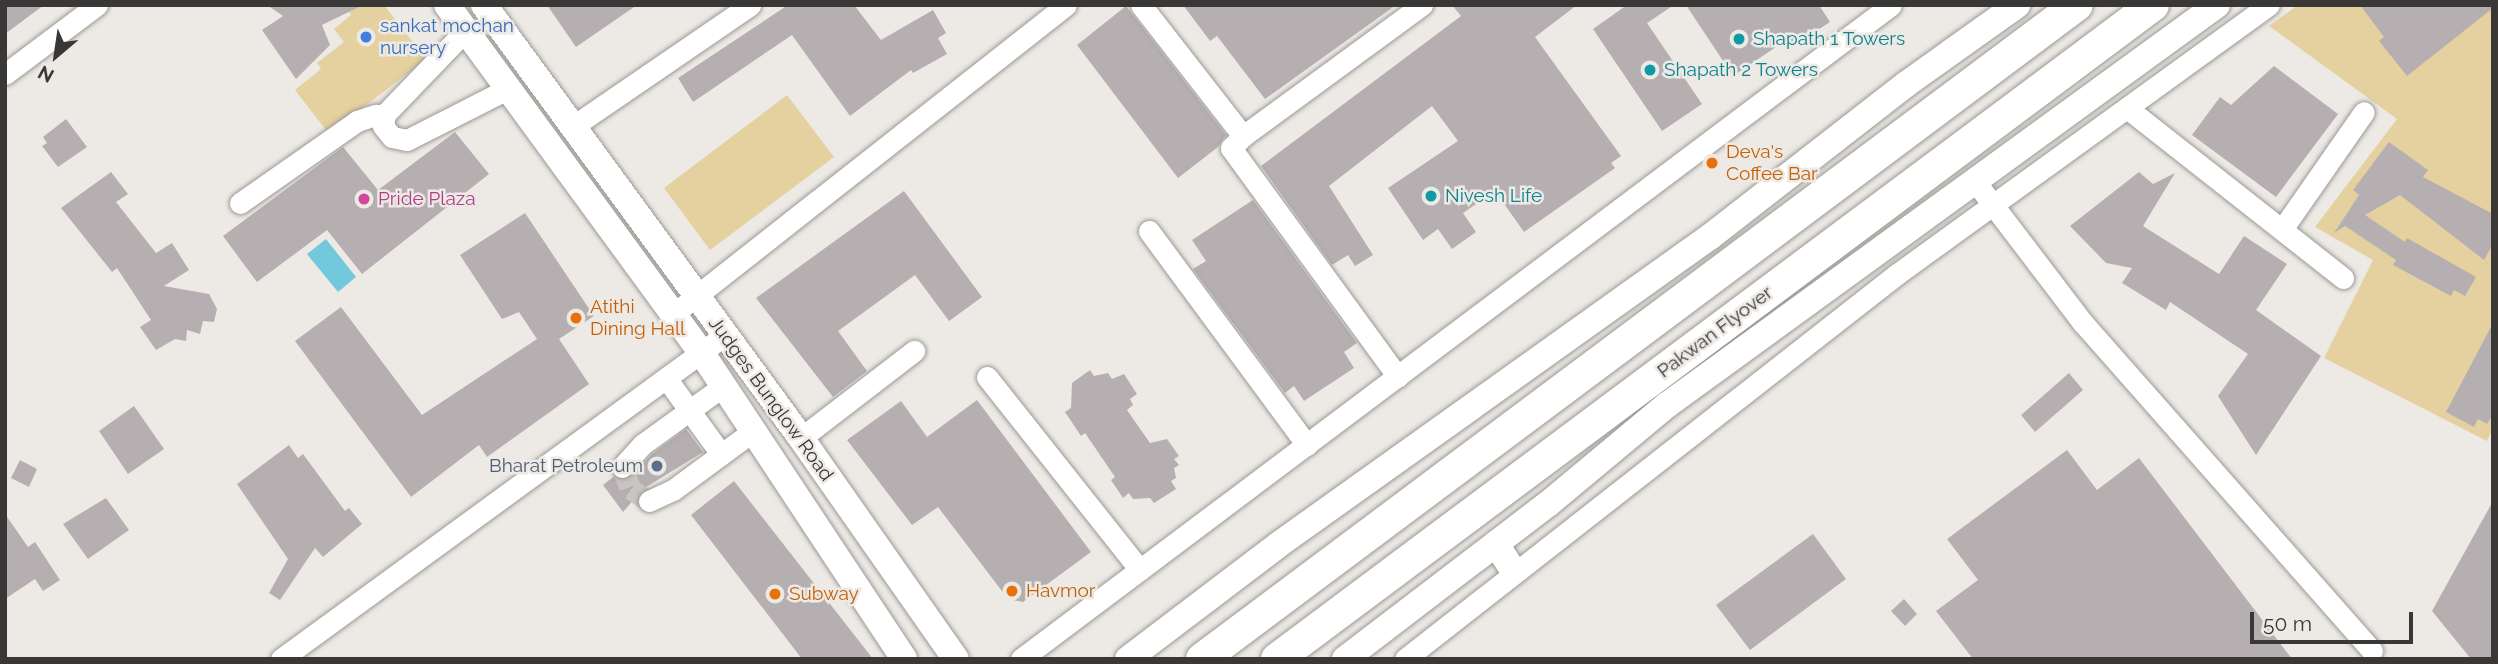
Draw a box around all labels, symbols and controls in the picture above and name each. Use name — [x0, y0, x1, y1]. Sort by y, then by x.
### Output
place label: sankat mochan nursery — [380, 15, 514, 59]
north arrow — [21, 21, 91, 91]
place label: Shapath 1 Towers — [1753, 28, 1906, 50]
marker: sankat mochan nursery — [358, 29, 374, 45]
marker: Shapath 1 Towers — [1731, 31, 1747, 47]
place label: Shapath 2 Towers — [1664, 59, 1819, 81]
text: N — [34, 61, 57, 88]
marker: Shapath 2 Towers — [1642, 62, 1658, 78]
place label: Deva's Coffee Bar — [1726, 141, 1818, 185]
marker: Deva's Coffee Bar — [1704, 155, 1720, 171]
place label: Nivesh Life — [1445, 185, 1542, 207]
place label: Pride Plaza — [378, 188, 475, 210]
marker: Nivesh Life — [1423, 188, 1439, 204]
marker: Pride Plaza — [356, 191, 372, 207]
street label: Pakwan Flyover — [1653, 281, 1777, 383]
place label: Atithi Dining Hall — [590, 296, 685, 340]
marker: Atithi Dining Hall — [568, 310, 584, 326]
street label: Judges Bunglow Road — [704, 312, 838, 486]
place label: Bharat Petroleum — [489, 455, 643, 477]
marker: Bharat Petroleum — [649, 458, 665, 474]
place label: Havmor — [1026, 580, 1096, 602]
place label: Subway — [789, 583, 859, 605]
marker: Havmor — [1004, 583, 1020, 599]
marker: Subway — [767, 586, 783, 602]
scale bar — [2253, 598, 2416, 642]
text: 50 m — [2263, 611, 2312, 636]

